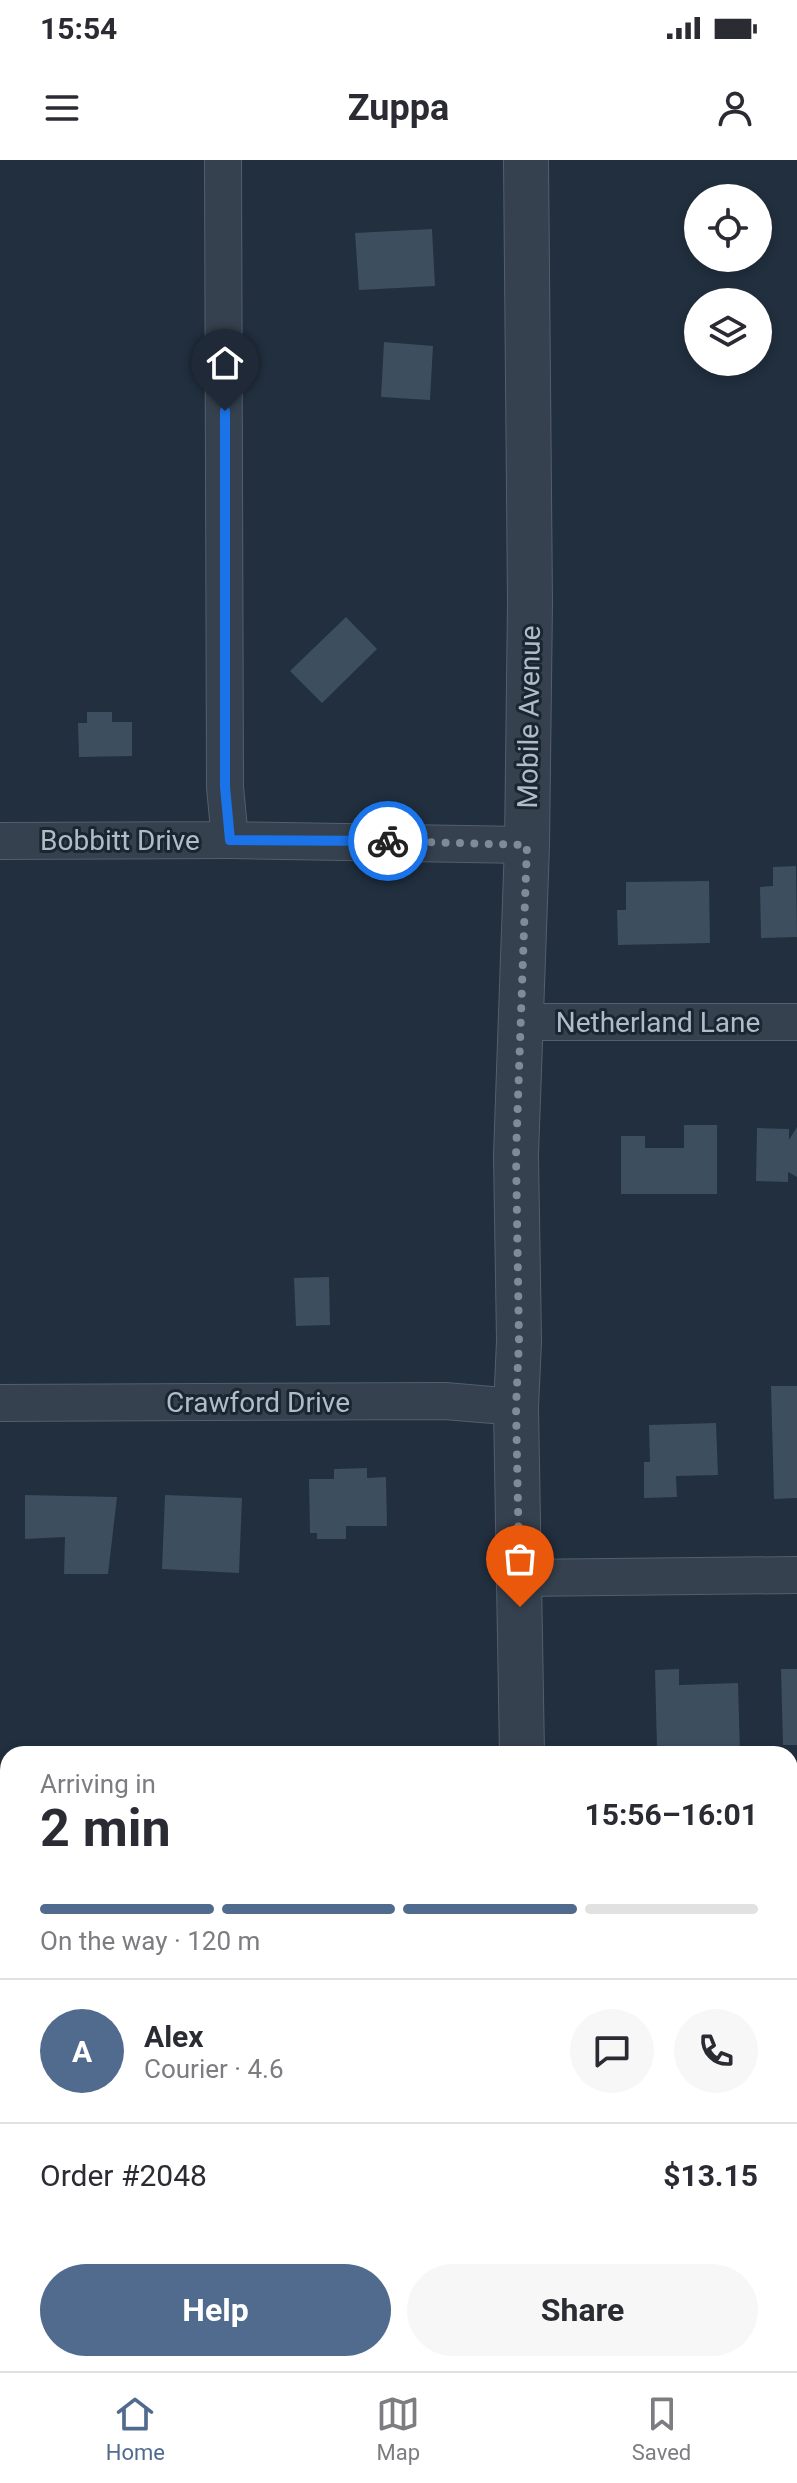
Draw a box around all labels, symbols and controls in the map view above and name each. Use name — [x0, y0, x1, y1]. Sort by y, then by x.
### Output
text: 15:54 — [40, 11, 117, 46]
icon: menu — [40, 86, 84, 130]
icon: person — [713, 86, 757, 130]
text: Zuppa — [348, 87, 449, 129]
map controls — [684, 184, 772, 376]
button: locate — [684, 184, 772, 272]
button: layers — [684, 288, 772, 376]
pin — [191, 329, 259, 411]
icon: home — [203, 341, 247, 385]
street label: Mobile Avenue — [511, 625, 547, 809]
courier — [348, 801, 428, 881]
icon: bike — [366, 819, 410, 863]
street label: Bobbitt Drive — [40, 824, 200, 857]
street label: Netherland Lane — [556, 1006, 760, 1039]
street label: Crawford Drive — [166, 1386, 350, 1419]
pin — [486, 1525, 554, 1607]
icon: bag — [498, 1537, 542, 1581]
text: Arriving in — [40, 1769, 156, 1799]
text: 15:56–16:01 — [584, 1797, 758, 1832]
text: 2 min — [40, 1798, 171, 1859]
text: On the way · 120 m — [40, 1926, 260, 1956]
button: chat — [570, 2009, 654, 2093]
button: phone — [674, 2009, 758, 2093]
text: Alex — [144, 2019, 204, 2054]
text: A — [72, 2034, 92, 2069]
text: Courier · 4.6 — [144, 2054, 284, 2084]
text: Order #2048 — [40, 2158, 207, 2193]
text: $13.15 — [663, 2158, 758, 2193]
button: Help — [40, 2264, 391, 2356]
button: Share — [407, 2264, 758, 2356]
tab: Home — [106, 2392, 165, 2465]
tab: Map — [376, 2392, 420, 2465]
tab: Saved — [632, 2392, 691, 2465]

